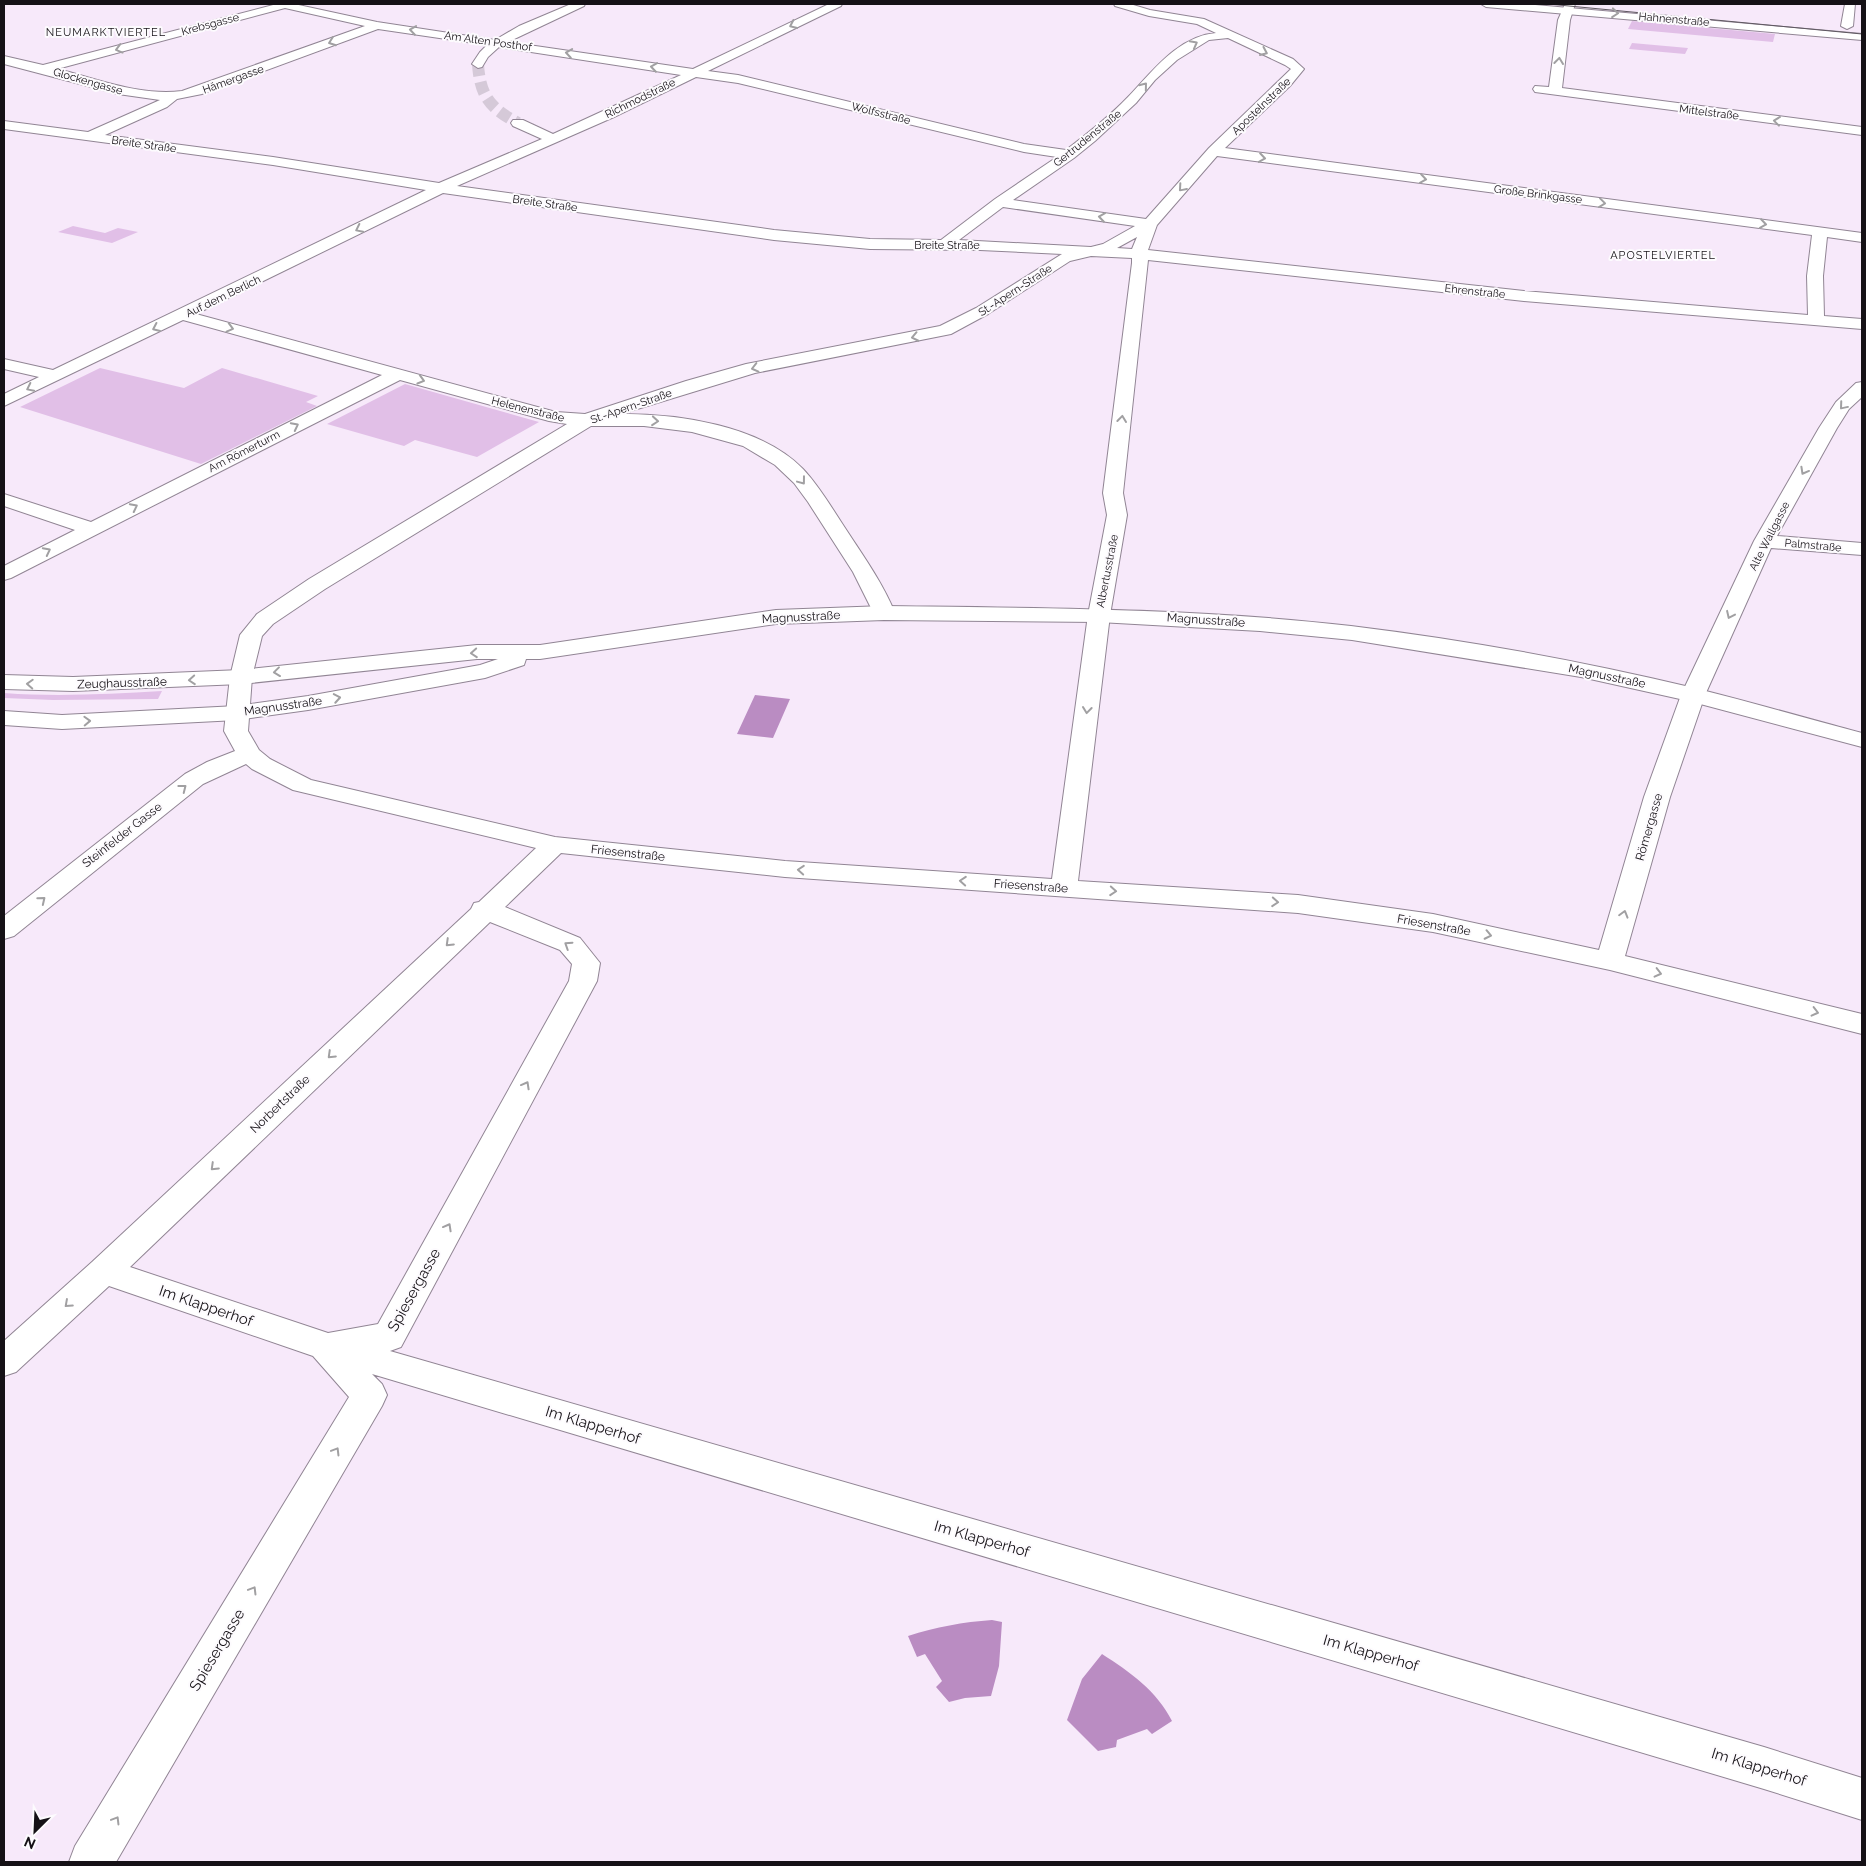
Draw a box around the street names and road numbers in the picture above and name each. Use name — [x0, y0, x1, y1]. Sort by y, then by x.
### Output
street label: Krebsgasse — [180, 10, 241, 38]
street label: Hahnenstraße — [1638, 10, 1710, 29]
street label: Am Alten Posthof — [443, 29, 533, 54]
street label: Hämergasse — [201, 62, 266, 97]
street label: Glockengasse — [52, 65, 125, 98]
street label: Apostelnstraße — [1229, 75, 1294, 138]
street label: Richmodstraße — [603, 76, 678, 121]
street label: Wolfsstraße — [850, 100, 912, 127]
street label: Mittelstraße — [1678, 102, 1740, 123]
street label: Gertrudenstraße — [1051, 107, 1124, 170]
street label: Breite Straße — [111, 134, 178, 156]
street label: Große Brinkgasse — [1493, 183, 1583, 206]
street label: Breite Straße — [512, 193, 579, 215]
street label: Breite Straße — [914, 239, 980, 252]
street label: St.-Apern-Straße — [976, 261, 1055, 319]
street label: Auf dem Berlich — [184, 273, 263, 320]
street label: Ehrenstraße — [1444, 282, 1507, 301]
street label: St.-Apern-Straße — [589, 386, 674, 426]
street label: Helenenstraße — [490, 394, 566, 425]
street label: Am Römerturm — [206, 428, 282, 475]
street label: Alte Wallgasse — [1746, 499, 1793, 573]
street label: Albertusstraße — [1094, 533, 1121, 609]
street label: Palmstraße — [1784, 537, 1843, 555]
street label: Magnusstraße — [761, 608, 841, 626]
street label: Magnusstraße — [1166, 610, 1246, 630]
street label: Magnusstraße — [1567, 661, 1647, 691]
street label: Zeughausstraße — [77, 674, 167, 692]
street label: Magnusstraße — [243, 694, 323, 718]
street label: Römergasse — [1633, 792, 1665, 862]
street label: Steinfelder Gasse — [79, 800, 165, 870]
street label: Friesenstraße — [590, 842, 666, 864]
street label: Friesenstraße — [993, 876, 1069, 896]
street label: Friesenstraße — [1396, 912, 1472, 938]
street label: Norbertstraße — [247, 1072, 313, 1136]
street label: Spiesergasse — [384, 1245, 444, 1335]
street label: Im Klapperhof — [157, 1281, 256, 1331]
street label: Im Klapperhof — [543, 1402, 644, 1448]
street label: Im Klapperhof — [932, 1517, 1033, 1561]
street label: Spiesergasse — [186, 1606, 249, 1694]
street label: Im Klapperhof — [1321, 1631, 1422, 1675]
street label: Im Klapperhof — [1709, 1744, 1810, 1790]

